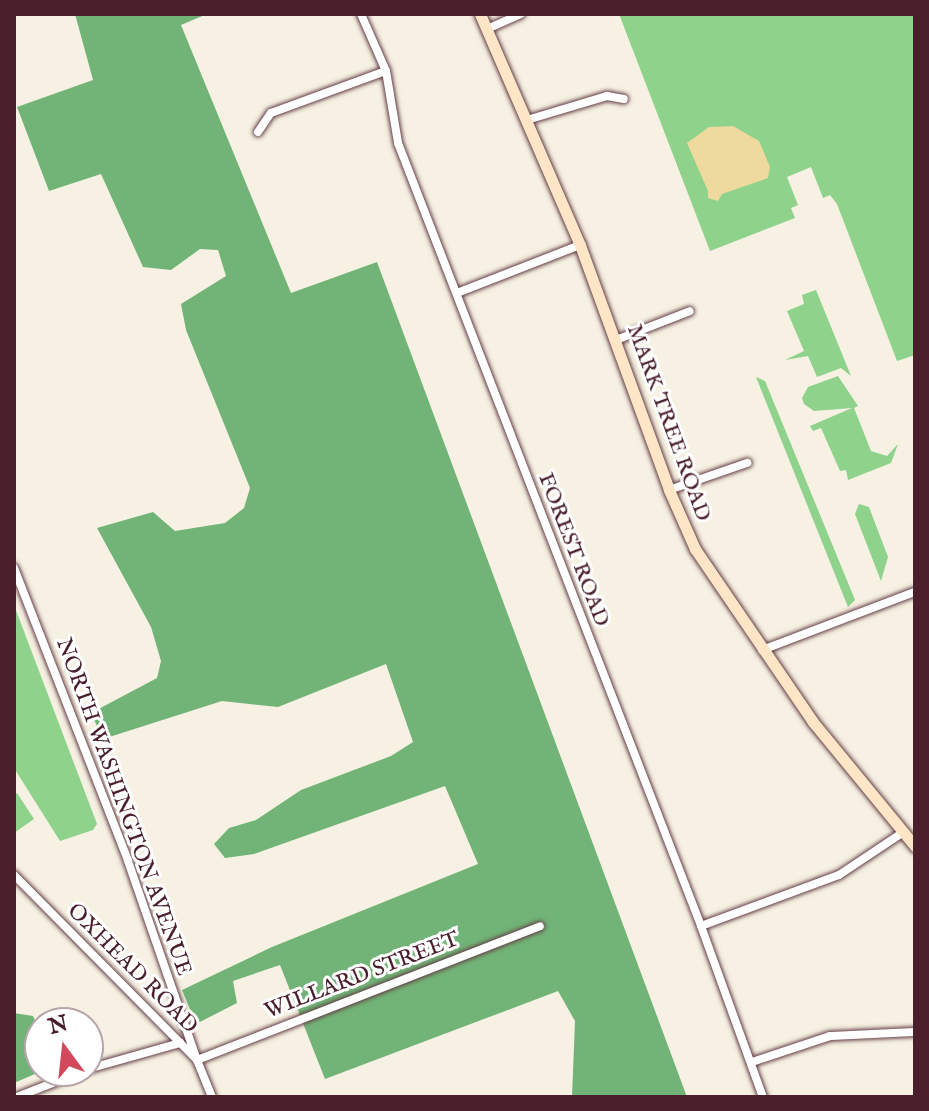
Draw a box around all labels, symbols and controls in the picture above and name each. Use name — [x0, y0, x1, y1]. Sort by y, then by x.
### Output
street label: MARK TREE ROAD — [620, 321, 716, 525]
street label: FOREST ROAD — [532, 469, 614, 631]
street label: NORTH WASHINGTON AVENUE — [49, 635, 197, 979]
street label: OXHEAD ROAD — [61, 898, 203, 1040]
street label: WILLARD STREET — [261, 927, 463, 1025]
north arrow — [24, 1007, 104, 1087]
text: N — [45, 1010, 71, 1042]

